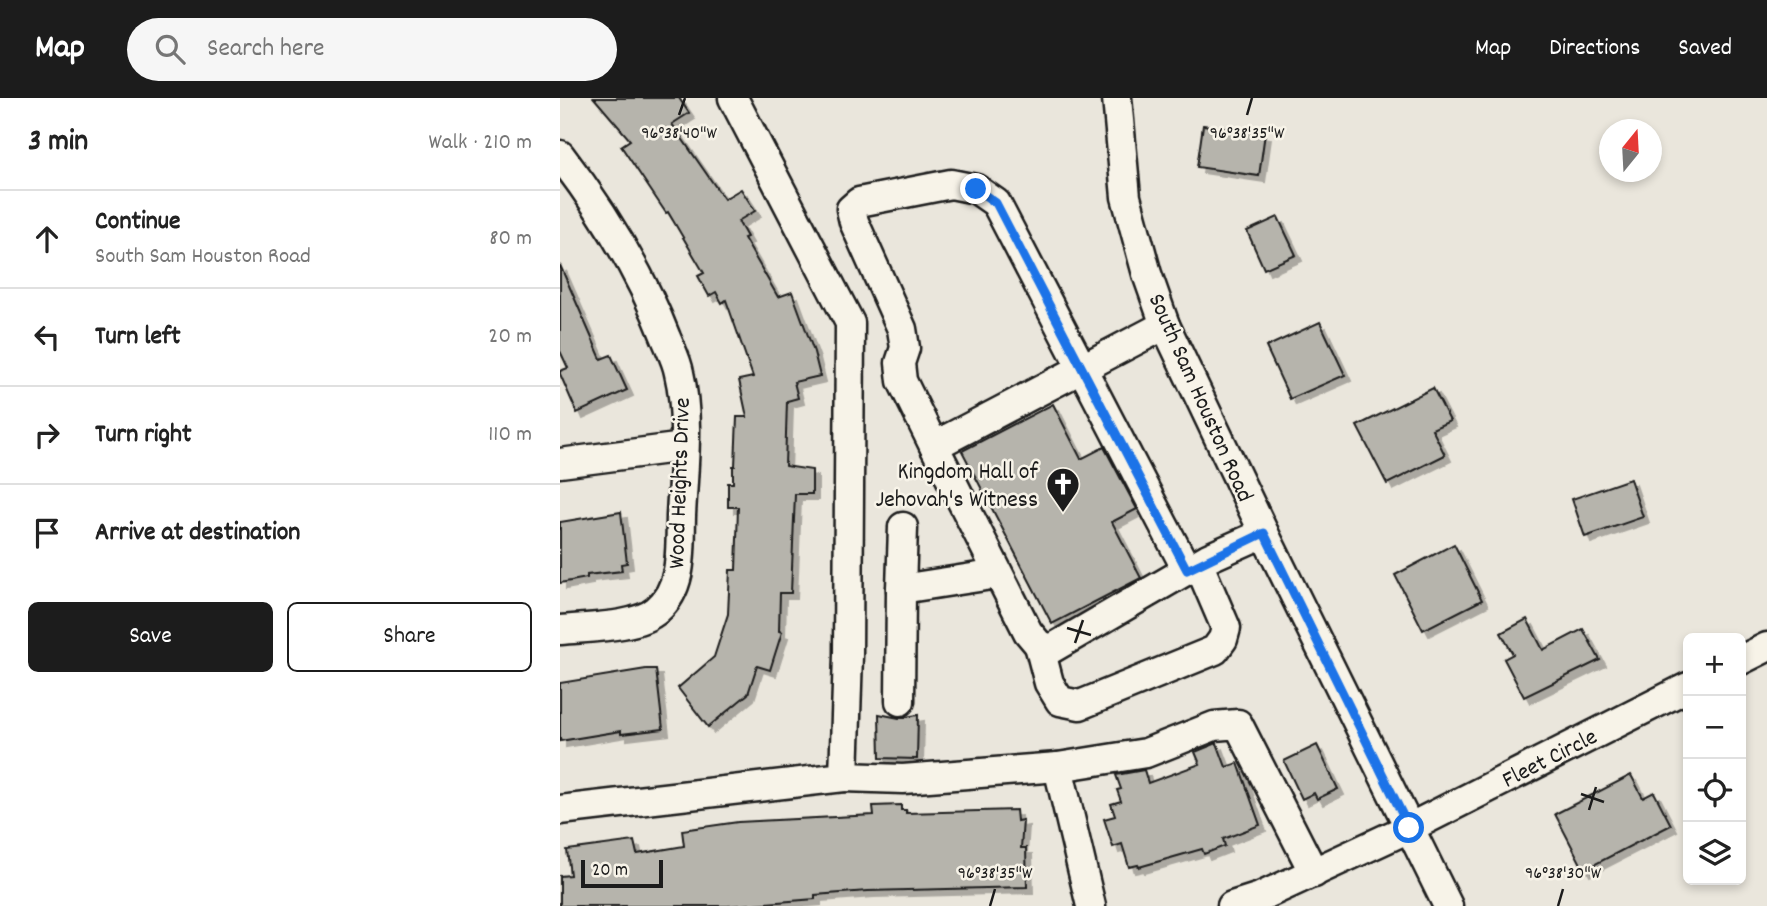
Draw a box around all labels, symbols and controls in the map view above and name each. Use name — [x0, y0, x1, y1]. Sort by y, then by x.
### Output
search box — [127, 18, 617, 81]
text: Map — [35, 26, 85, 73]
icon: search — [151, 30, 189, 68]
text: Search here — [207, 31, 325, 68]
text: Map — [1475, 32, 1511, 66]
text: Directions — [1549, 32, 1640, 66]
text: Saved — [1678, 32, 1732, 66]
north arrow — [1599, 119, 1662, 182]
text: 3 min — [28, 122, 88, 165]
text: 96°38'40"W — [641, 122, 717, 147]
text: 96°38'35"W — [1210, 122, 1285, 147]
text: Walk · 210 m — [429, 127, 532, 160]
route end — [960, 173, 991, 204]
text: Continue — [95, 204, 180, 241]
icon: ahead — [28, 220, 66, 258]
text: 80 m — [489, 223, 532, 256]
text: South Sam Houston Road — [95, 241, 311, 274]
street label: South Sam Houston Road — [1138, 288, 1261, 508]
icon: left — [28, 318, 66, 356]
text: Turn left — [95, 319, 181, 356]
text: 20 m — [488, 321, 532, 354]
street label: Wood Heights Drive — [661, 397, 701, 569]
icon: right — [28, 416, 66, 454]
text: Turn right — [95, 417, 192, 454]
text: 110 m — [488, 419, 532, 452]
place label: Kingdom Hall of Jehovah's Witness — [876, 456, 1039, 518]
church icon: Kingdom Hall of Jehovah's Witness — [1044, 465, 1082, 514]
icon: arrive — [28, 514, 66, 552]
text: Arrive at destination — [95, 515, 300, 552]
button: Save — [28, 602, 273, 672]
button: Share — [287, 602, 532, 672]
map controls — [1683, 633, 1746, 885]
button: + — [1683, 633, 1746, 696]
button: − — [1683, 696, 1746, 759]
street label: Fleet Circle — [1497, 721, 1604, 798]
button: locate — [1683, 759, 1746, 822]
route start — [1393, 812, 1424, 843]
button: layers — [1683, 822, 1746, 885]
scale bar — [581, 857, 663, 889]
text: 20 m — [592, 858, 628, 885]
text: 96°38'35"W — [958, 862, 1033, 887]
text: 96°38'30"W — [1525, 862, 1602, 887]

